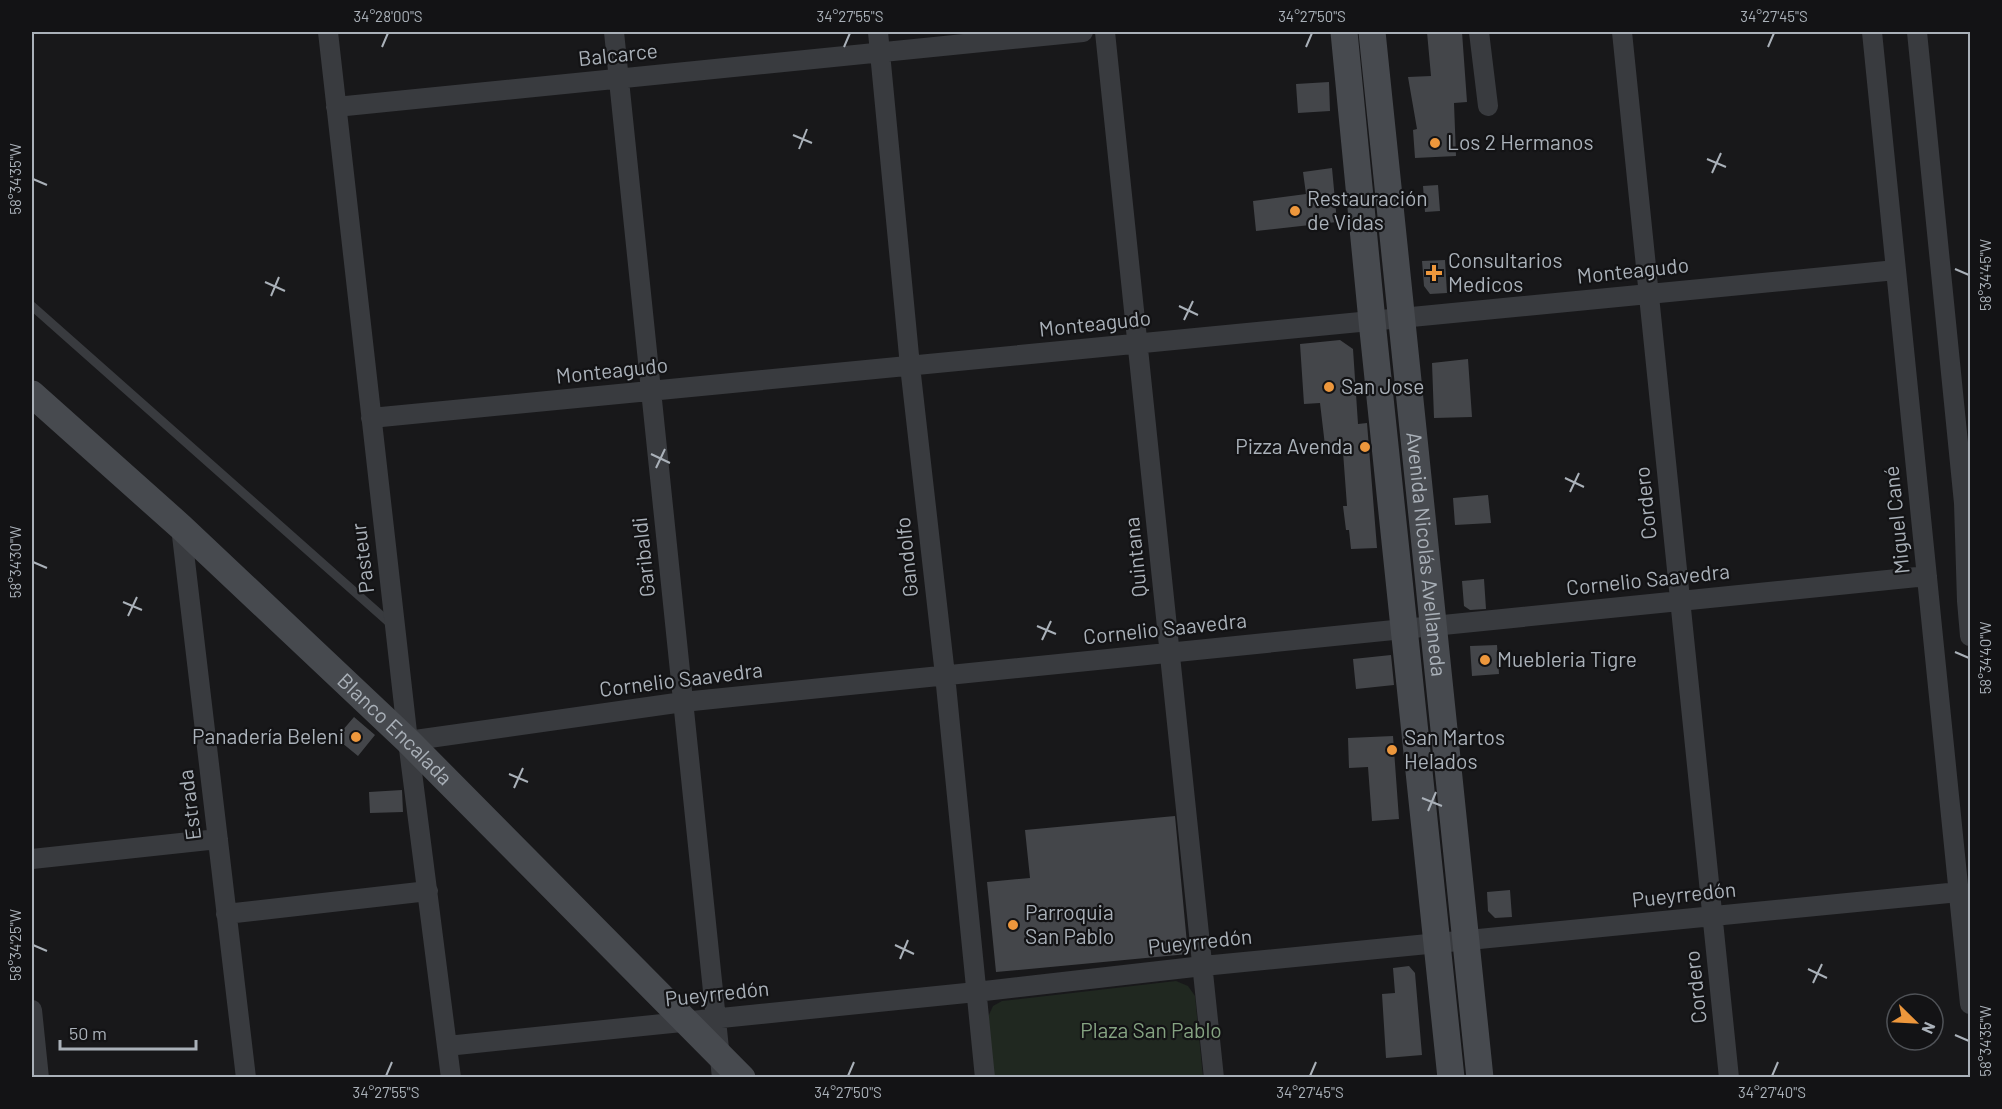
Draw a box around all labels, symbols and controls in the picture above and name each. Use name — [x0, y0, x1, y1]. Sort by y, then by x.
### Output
text: 34°28'00"S — [353, 7, 423, 25]
text: 34°27'55"S — [817, 7, 883, 25]
text: 34°27'50"S — [1278, 7, 1346, 25]
text: 34°27'45"S — [1740, 7, 1808, 25]
street label: Balcarce — [577, 37, 659, 70]
place label: Los 2 Hermanos — [1447, 129, 1594, 154]
marker: Los 2 Hermanos — [1428, 136, 1442, 150]
text: 58°34'35"W — [6, 143, 24, 215]
place label: Restauración de Vidas — [1307, 185, 1428, 234]
marker: Restauración de Vidas — [1288, 204, 1302, 218]
text: 58°34'45"W — [1976, 239, 1994, 311]
place label: Consultarios Medicos — [1448, 247, 1563, 296]
street label: Monteagudo — [1576, 251, 1690, 288]
marker: Consultarios Medicos — [1425, 264, 1443, 282]
street label: Monteagudo — [1038, 304, 1152, 341]
street label: Monteagudo — [555, 351, 669, 388]
place label: San Jose — [1341, 373, 1424, 398]
marker: San Jose — [1322, 380, 1336, 394]
street label: Avenida Nicolás Avellaneda — [1402, 431, 1452, 678]
place label: Pizza Avenda — [1235, 433, 1353, 458]
marker: Pizza Avenda — [1358, 440, 1372, 454]
street label: Cordero — [1628, 465, 1661, 541]
street label: Miguel Cané — [1877, 465, 1914, 576]
street label: Garibaldi — [626, 516, 659, 598]
street label: Gandolfo — [889, 516, 922, 598]
street label: Quintana — [1118, 516, 1151, 598]
street label: Pasteur — [345, 521, 378, 595]
text: 58°34'30"W — [6, 526, 24, 598]
street label: Cornelio Saavedra — [1565, 557, 1731, 600]
street label: Cornelio Saavedra — [1082, 606, 1248, 649]
text: 58°34'40"W — [1976, 622, 1994, 694]
place label: Muebleria Tigre — [1497, 646, 1637, 671]
marker: Muebleria Tigre — [1478, 653, 1492, 667]
street label: Cornelio Saavedra — [598, 656, 764, 701]
street label: Blanco Encalada — [333, 667, 458, 789]
place label: Panadería Beleni — [192, 723, 344, 748]
place label: San Martos Helados — [1404, 724, 1505, 773]
marker: Panadería Beleni — [349, 730, 363, 744]
marker: San Martos Helados — [1385, 743, 1399, 757]
street label: Estrada — [172, 768, 205, 842]
street label: Pueyrredón — [1630, 876, 1737, 911]
place label: Parroquia San Pablo — [1025, 899, 1114, 948]
text: 58°34'25"W — [6, 909, 24, 981]
marker: Parroquia San Pablo — [1006, 918, 1020, 932]
street label: Pueyrredón — [1146, 923, 1253, 958]
street label: Cordero — [1678, 949, 1711, 1025]
street label: Pueyrredón — [663, 975, 770, 1010]
north arrow — [1885, 992, 1945, 1052]
text: 58°34'35"W — [1976, 1005, 1994, 1077]
scale bar — [60, 1013, 196, 1051]
park label: Plaza San Pablo — [1080, 1017, 1222, 1042]
text: N — [1918, 1020, 1940, 1037]
text: 50 m — [69, 1022, 107, 1044]
text: 34°27'55"S — [353, 1083, 419, 1101]
text: 34°27'50"S — [814, 1083, 882, 1101]
text: 34°27'45"S — [1276, 1083, 1344, 1101]
text: 34°27'40"S — [1738, 1083, 1806, 1101]

